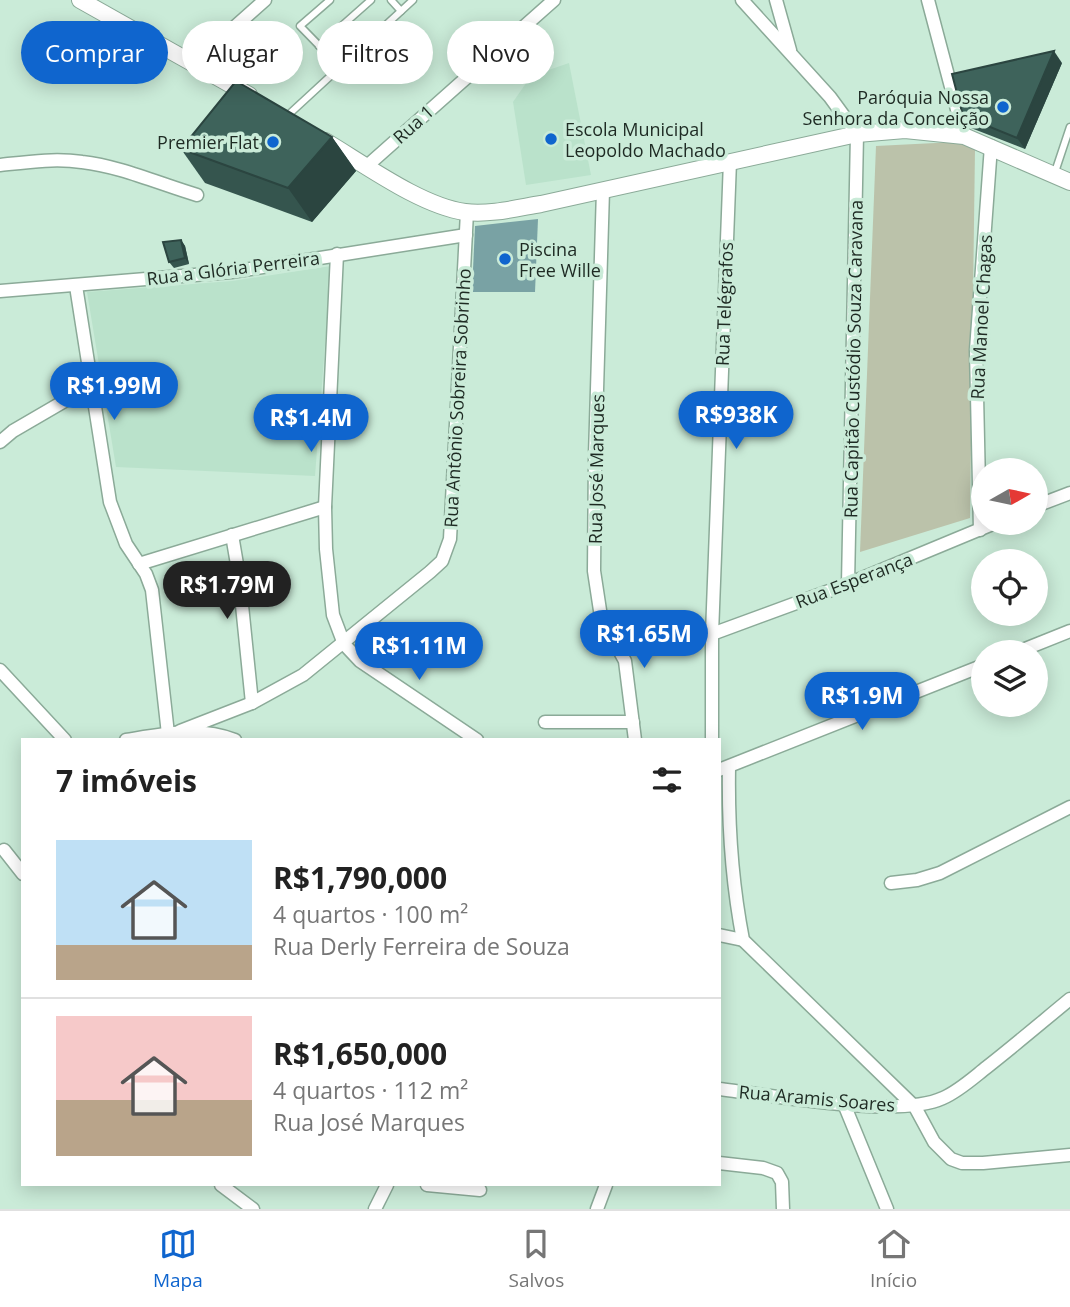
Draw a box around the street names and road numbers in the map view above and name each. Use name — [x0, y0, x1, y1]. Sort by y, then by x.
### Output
street label: Rua 1 — [387, 99, 439, 149]
street label: Rua Capitão Custódio Souza Caravana — [838, 200, 868, 518]
street label: Rua Manoel Chagas — [965, 234, 997, 400]
street label: Rua Telégrafos — [710, 242, 738, 366]
street label: Rua a Glória Perreira — [145, 245, 321, 291]
street label: Rua Antônio Sobreira Sobrinho — [438, 268, 476, 528]
street label: Rua José Marques — [583, 394, 609, 544]
street label: Rua Esperança — [792, 547, 916, 613]
street label: Rua Aramis Soares — [738, 1079, 896, 1117]

